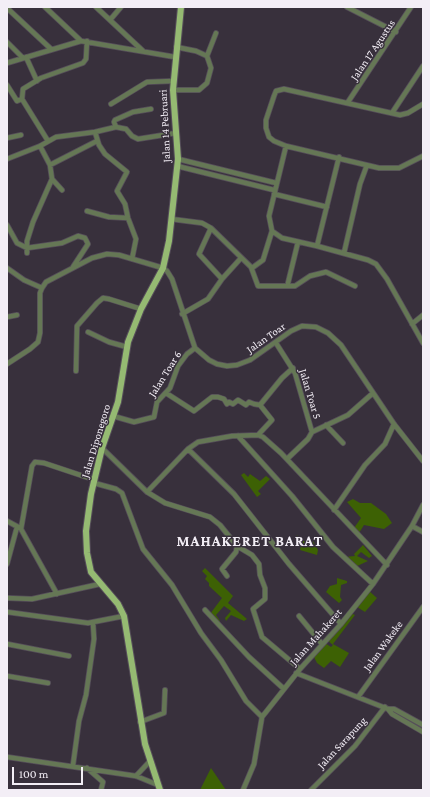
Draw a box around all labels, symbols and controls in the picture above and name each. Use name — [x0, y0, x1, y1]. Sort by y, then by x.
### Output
street label: Jalan 17 Agustus — [348, 17, 398, 83]
street label: Jalan 14 Pebruari — [156, 89, 174, 163]
street label: Jalan Toar — [244, 320, 288, 356]
street label: Jalan Toar 6 — [146, 348, 184, 400]
street label: Jalan Toar 5 — [296, 367, 324, 421]
street label: Jalan Diponegoro — [79, 403, 113, 479]
district label: MAHAKERET BARAT — [176, 532, 324, 550]
street label: Jalan Mahakeret — [287, 606, 345, 668]
street label: Jalan Wakeke — [360, 618, 406, 674]
street label: Jalan Sarapung — [315, 714, 369, 772]
scale bar — [14, 759, 85, 785]
text: 100 m — [19, 767, 48, 781]

